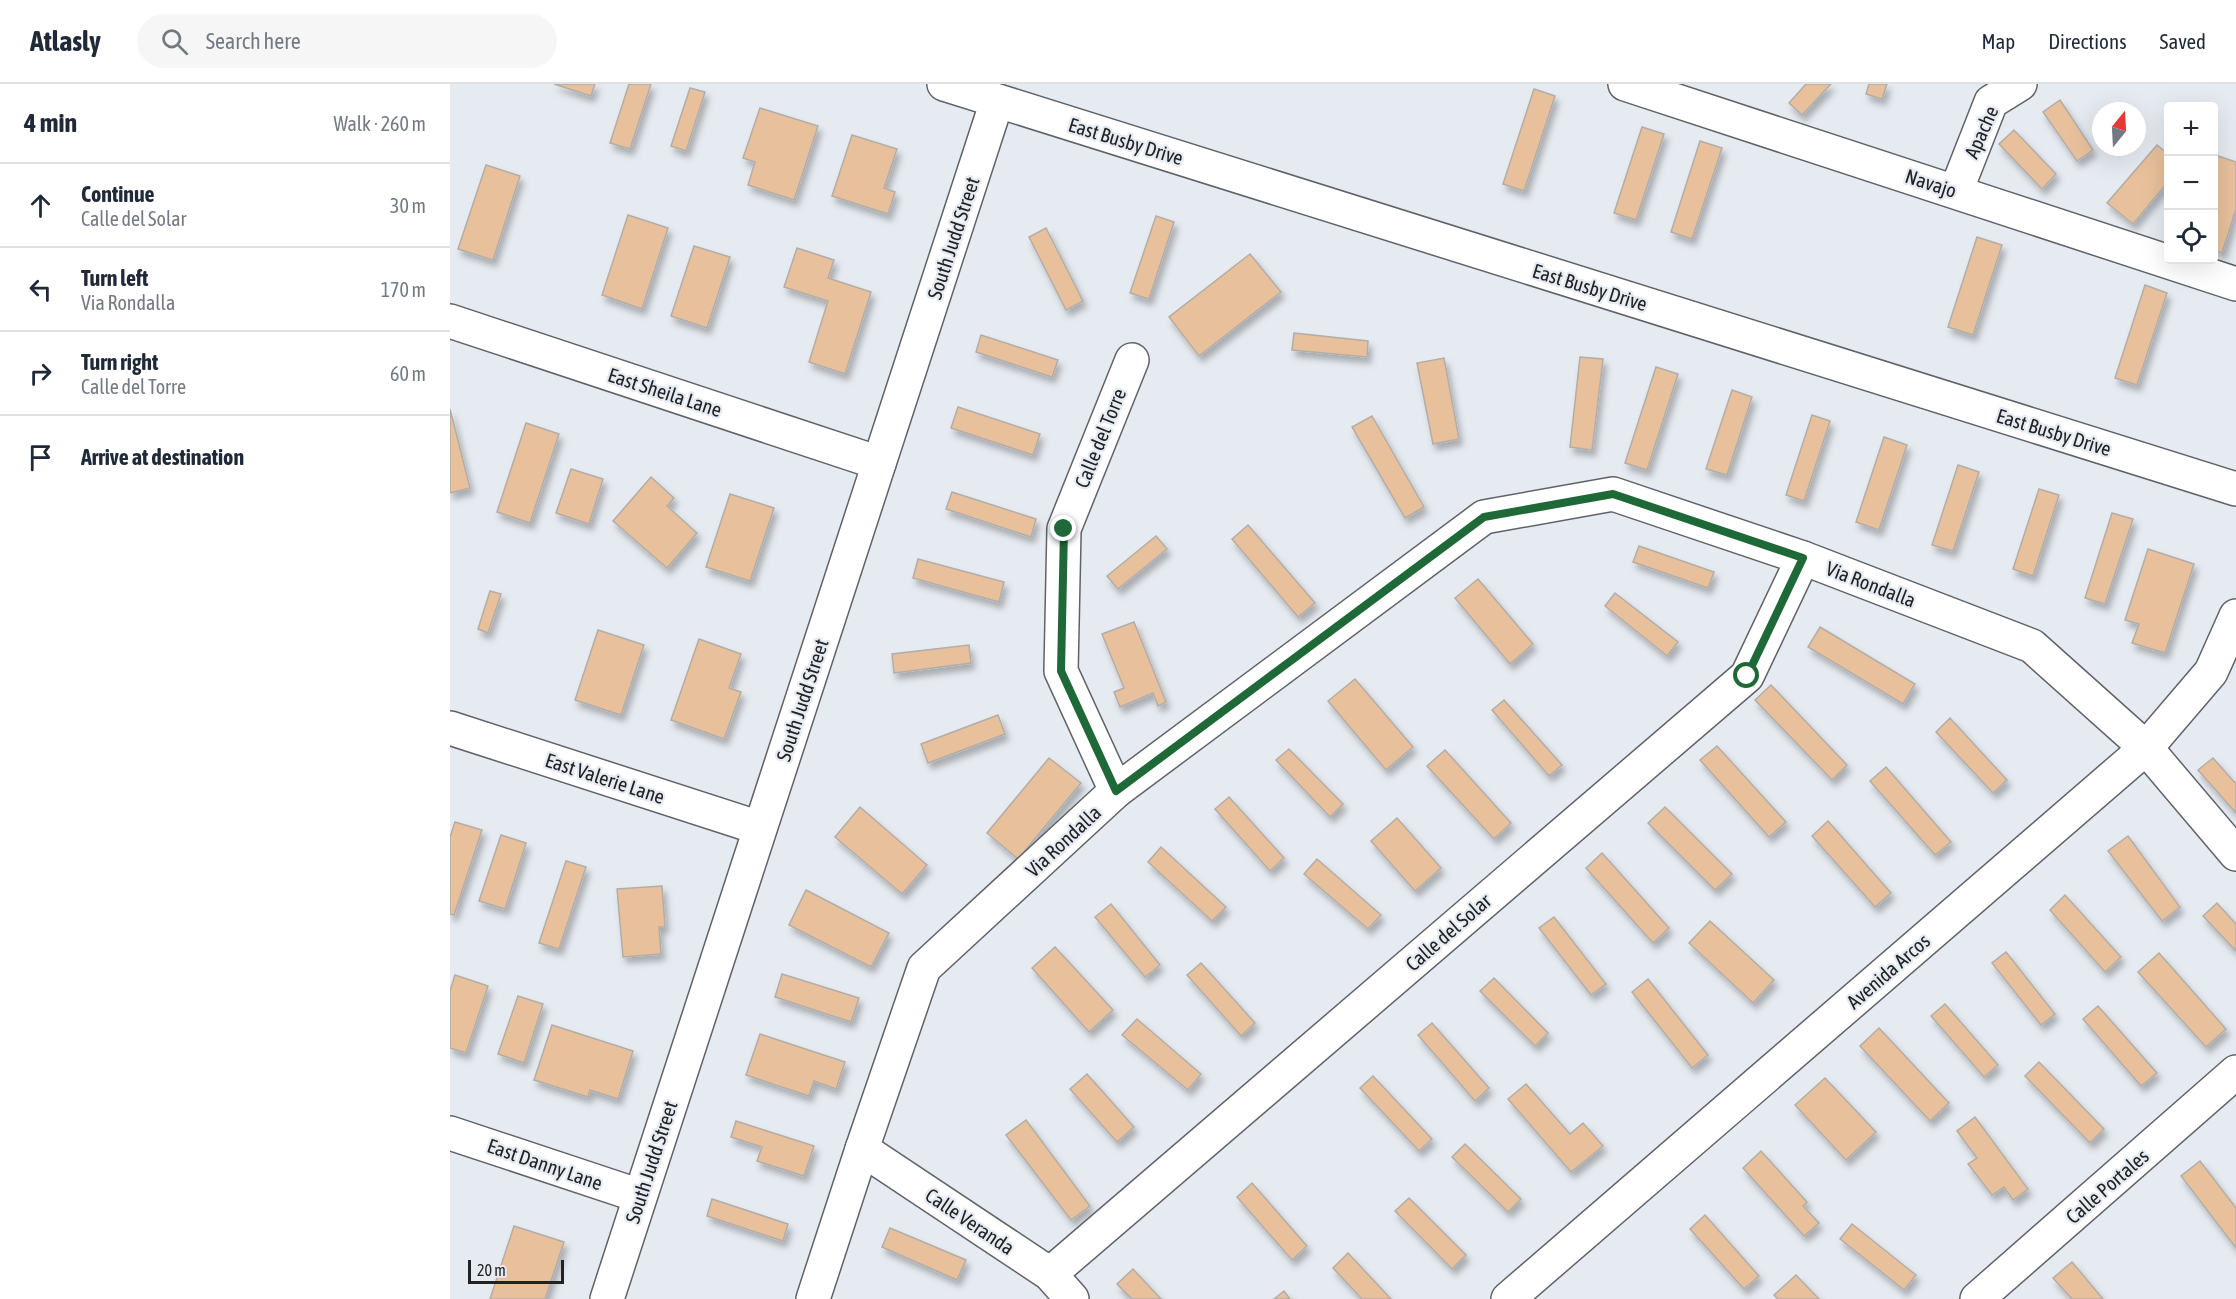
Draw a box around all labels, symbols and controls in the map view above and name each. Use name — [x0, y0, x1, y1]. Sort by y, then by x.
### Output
search box — [137, 14, 557, 68]
text: Atlasly — [30, 25, 101, 57]
icon: search — [158, 25, 191, 58]
text: Search here — [206, 28, 301, 54]
text: Map — [1981, 29, 2015, 53]
text: Directions — [2048, 29, 2127, 53]
text: Saved — [2160, 29, 2206, 53]
street label: Apache — [1959, 102, 2003, 162]
north arrow — [2092, 102, 2146, 156]
map controls — [2164, 102, 2218, 264]
button: + — [2164, 102, 2218, 156]
text: 4 min — [24, 108, 77, 138]
text: Walk · 260 m — [334, 112, 426, 135]
street label: East Busby Drive — [1066, 113, 1186, 169]
button: − — [2164, 156, 2218, 210]
street label: Navajo — [1903, 164, 1959, 202]
street label: South Judd Street — [922, 174, 984, 302]
text: Continue — [81, 181, 155, 207]
icon: ahead — [24, 189, 57, 222]
text: 30 m — [390, 194, 426, 217]
text: Calle del Solar — [81, 207, 186, 230]
button: locate — [2164, 210, 2218, 264]
street label: East Busby Drive — [1530, 259, 1650, 315]
text: Turn left — [81, 265, 148, 291]
icon: left — [24, 273, 57, 306]
text: 170 m — [381, 278, 426, 301]
text: Via Rondalla — [81, 291, 175, 314]
text: Turn right — [81, 349, 158, 375]
icon: right — [24, 357, 57, 390]
text: 60 m — [390, 362, 426, 385]
street label: East Sheila Lane — [605, 363, 725, 421]
text: Calle del Torre — [81, 375, 186, 398]
street label: Calle del Torre — [1070, 385, 1130, 491]
street label: East Busby Drive — [1994, 404, 2114, 460]
icon: arrive — [24, 441, 57, 474]
text: Arrive at destination — [81, 444, 244, 470]
route end — [1050, 515, 1076, 541]
street label: Via Rondalla — [1823, 556, 1919, 612]
street label: South Judd Street — [771, 636, 833, 764]
route start — [1733, 662, 1759, 688]
street label: East Valerie Lane — [542, 748, 668, 808]
street label: Via Rondalla — [1021, 800, 1105, 882]
street label: Calle del Solar — [1401, 888, 1496, 975]
street label: Avenida Arcos — [1842, 929, 1934, 1013]
street label: South Judd Street — [620, 1098, 682, 1226]
street label: East Danny Lane — [484, 1134, 606, 1194]
street label: Calle Portales — [2061, 1144, 2153, 1228]
street label: Calle Veranda — [921, 1183, 1019, 1259]
scale bar — [468, 1257, 564, 1284]
text: 20 m — [477, 1261, 506, 1279]

